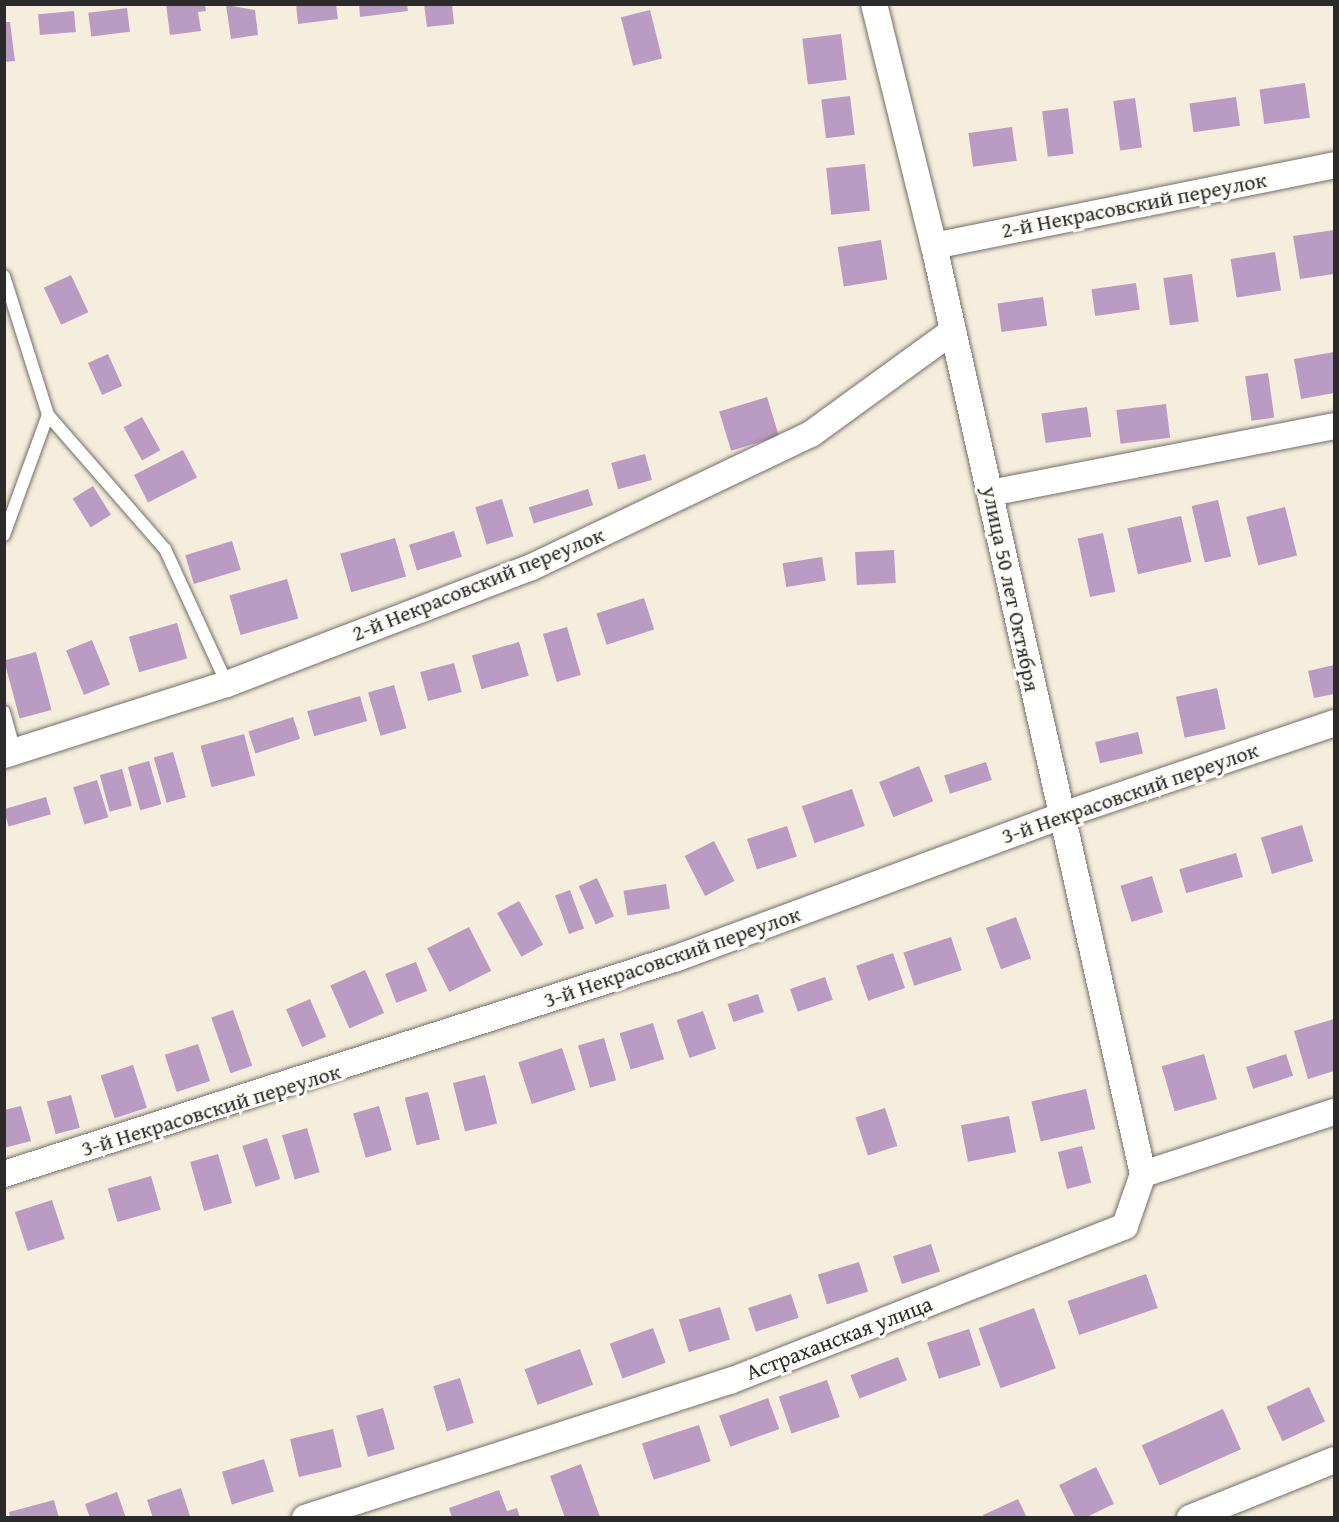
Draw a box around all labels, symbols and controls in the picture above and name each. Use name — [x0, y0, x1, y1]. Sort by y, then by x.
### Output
street label: 2-й Некрасовский переулок — [999, 166, 1269, 244]
street label: улица 50 лет Октября — [976, 484, 1046, 694]
street label: 2-й Некрасовский переулок — [348, 521, 608, 647]
street label: 3-й Некрасовский переулок — [998, 737, 1262, 849]
street label: 3-й Некрасовский переулок — [540, 901, 804, 1013]
street label: 3-й Некрасовский переулок — [78, 1058, 344, 1162]
street label: Астраханская улица — [742, 1290, 936, 1386]

